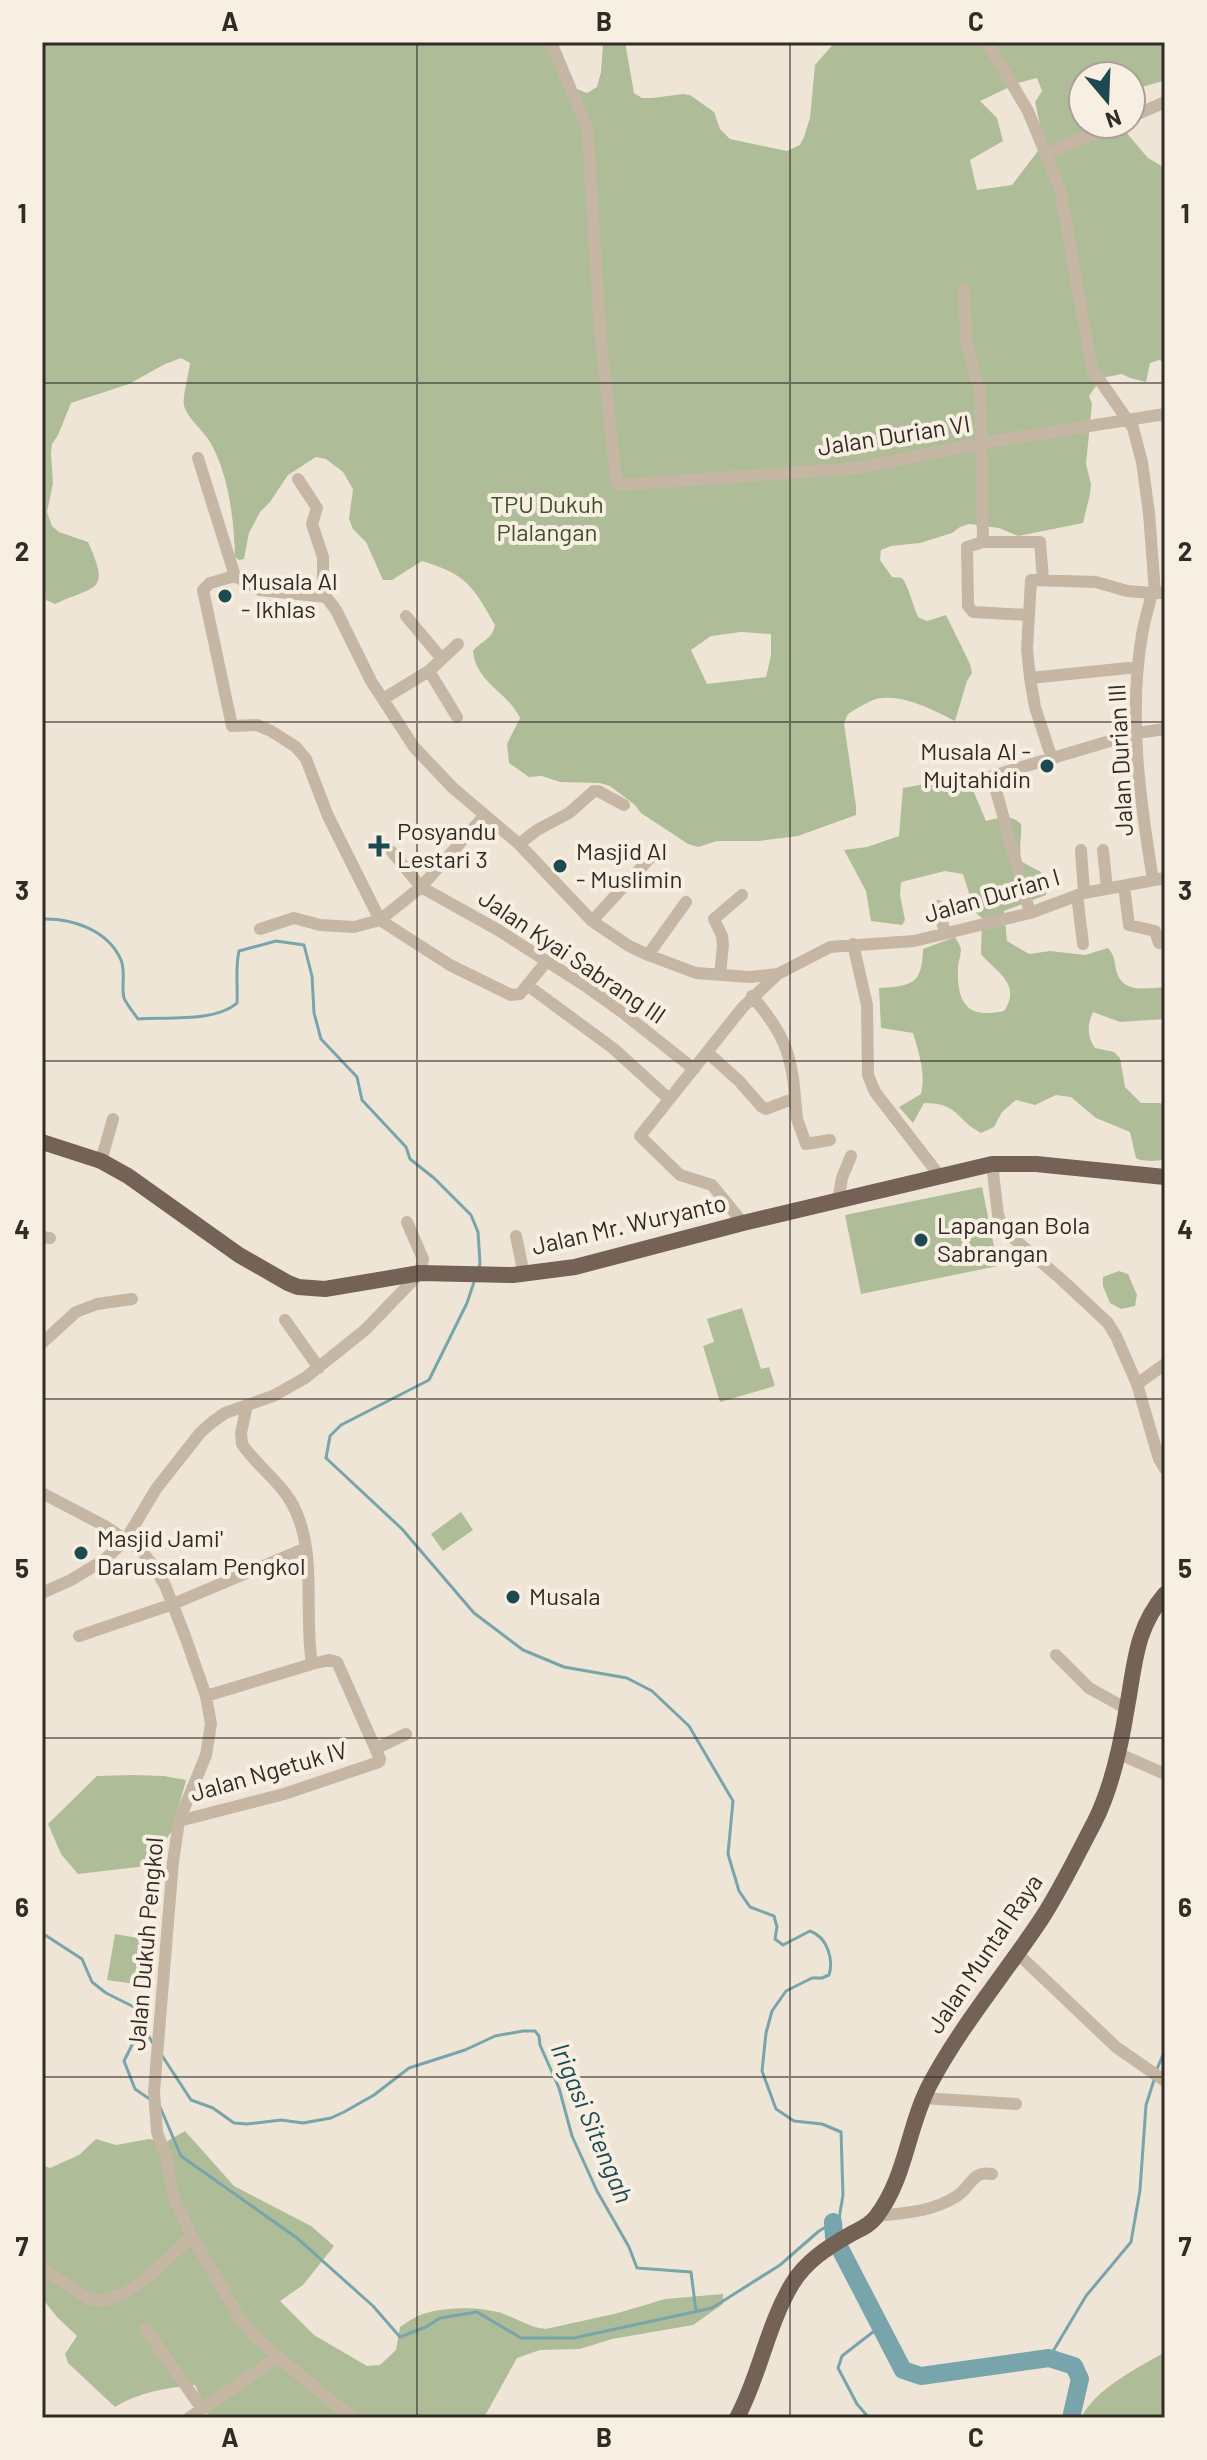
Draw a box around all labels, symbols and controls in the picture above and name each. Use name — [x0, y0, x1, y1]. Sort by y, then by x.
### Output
text: A — [221, 5, 239, 36]
text: B — [596, 5, 612, 36]
text: C — [968, 5, 984, 36]
north arrow — [1067, 60, 1147, 140]
text: N — [1103, 105, 1125, 135]
text: 1 — [17, 197, 27, 228]
text: 1 — [1180, 197, 1190, 228]
street label: Jalan Durian VI — [815, 408, 972, 461]
park label: TPU Dukuh Plalangan — [490, 489, 604, 546]
text: 2 — [15, 535, 29, 566]
text: 2 — [1178, 535, 1192, 566]
place label: Musala Al - Ikhlas — [241, 566, 338, 623]
marker: Musala Al - Ikhlas — [216, 587, 234, 605]
street label: Jalan Durian III — [1101, 683, 1138, 837]
place label: Musala Al - Mujtahidin — [920, 736, 1031, 793]
marker: Musala Al - Mujtahidin — [1038, 757, 1056, 775]
place label: Posyandu Lestari 3 — [397, 816, 496, 873]
marker: Posyandu Lestari 3 — [368, 835, 390, 857]
place label: Masjid Al - Muslimin — [576, 836, 682, 893]
marker: Masjid Al - Muslimin — [551, 857, 569, 875]
street label: Jalan Durian I — [920, 861, 1063, 928]
text: 3 — [15, 874, 29, 905]
text: 3 — [1178, 874, 1192, 905]
street label: Jalan Kyai Sabrang III — [474, 882, 672, 1029]
street label: Jalan Mr. Wuryanto — [529, 1187, 729, 1260]
place label: Lapangan Bola Sabrangan — [937, 1210, 1090, 1267]
text: 4 — [14, 1213, 30, 1244]
text: 4 — [1177, 1213, 1193, 1244]
marker: Lapangan Bola Sabrangan — [912, 1231, 930, 1249]
place label: Masjid Jami' Darussalam Pengkol — [97, 1523, 306, 1580]
marker: Masjid Jami' Darussalam Pengkol — [72, 1544, 90, 1562]
text: 5 — [15, 1552, 29, 1583]
text: 5 — [1178, 1552, 1192, 1583]
place label: Musala — [529, 1581, 601, 1610]
marker: Musala — [504, 1588, 522, 1606]
street label: Jalan Ngetuk IV — [187, 1734, 350, 1807]
street label: Jalan Dukuh Pengkol — [121, 1836, 168, 2052]
street label: Jalan Muntal Raya — [920, 1868, 1048, 2038]
text: 6 — [15, 1891, 29, 1922]
text: 6 — [1178, 1891, 1192, 1922]
water label: Irigasi Sitengah — [546, 2038, 641, 2207]
text: 7 — [16, 2230, 29, 2261]
text: 7 — [1179, 2230, 1192, 2261]
text: A — [221, 2421, 239, 2452]
text: B — [596, 2421, 612, 2452]
text: C — [968, 2421, 984, 2452]

